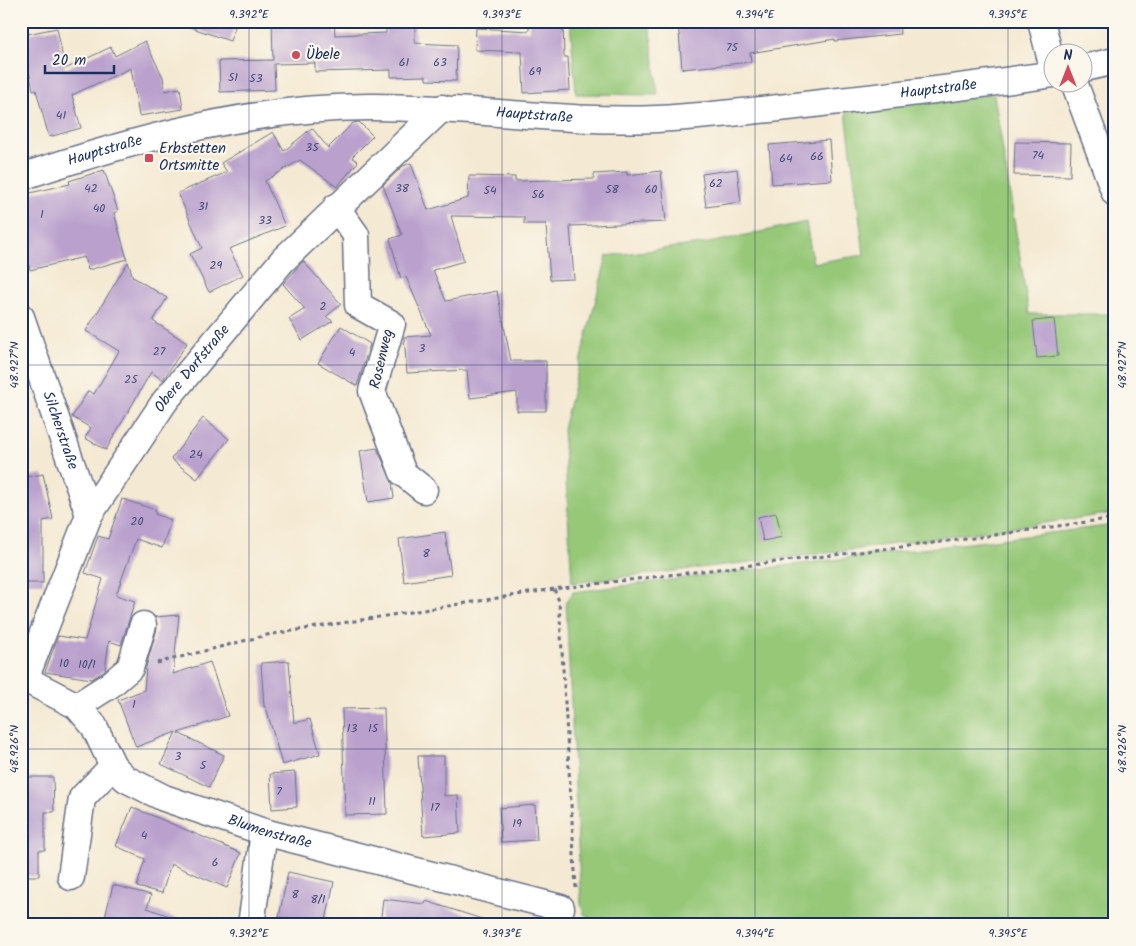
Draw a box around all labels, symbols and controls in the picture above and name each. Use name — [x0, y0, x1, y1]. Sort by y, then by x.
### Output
text: 9.392°E — [229, 5, 270, 24]
text: 9.393°E — [482, 5, 523, 24]
text: 9.394°E — [735, 5, 776, 24]
text: 9.395°E — [989, 5, 1028, 24]
house number: 75 — [726, 38, 740, 57]
scale bar — [45, 42, 114, 74]
north arrow — [1044, 42, 1094, 92]
place label: Übele — [306, 43, 340, 67]
text: N — [1064, 45, 1073, 67]
text: 20 m — [52, 49, 86, 73]
marker: Übele — [290, 49, 302, 61]
house number: 61 — [399, 53, 409, 72]
house number: 63 — [433, 53, 447, 72]
house number: 69 — [529, 62, 541, 81]
house number: 51 — [228, 68, 238, 87]
house number: 53 — [249, 69, 263, 88]
street label: Hauptstraße — [899, 73, 978, 106]
street label: Hauptstraße — [495, 101, 574, 130]
house number: 41 — [56, 106, 66, 125]
street label: Hauptstraße — [64, 129, 145, 173]
place label: Erbstetten Ortsmitte — [159, 137, 226, 178]
house number: 35 — [305, 138, 320, 157]
house number: 74 — [1032, 146, 1044, 165]
house number: 66 — [810, 147, 824, 166]
house number: 64 — [779, 149, 793, 168]
marker: Erbstetten Ortsmitte — [143, 152, 155, 164]
house number: 62 — [709, 174, 723, 193]
house number: 42 — [84, 179, 98, 198]
house number: 38 — [395, 179, 410, 198]
house number: 58 — [605, 180, 620, 199]
house number: 60 — [645, 180, 657, 199]
house number: 54 — [483, 181, 497, 200]
house number: 56 — [531, 185, 545, 204]
house number: 31 — [198, 197, 209, 216]
house number: 40 — [93, 199, 105, 218]
house number: 1 — [40, 205, 44, 224]
house number: 33 — [258, 211, 272, 230]
house number: 29 — [210, 256, 223, 275]
house number: 2 — [320, 297, 327, 316]
street label: Obere Dorfstraße — [148, 319, 236, 418]
street label: Rosenweg — [363, 327, 401, 391]
house number: 3 — [419, 339, 426, 358]
text: 48.927°N — [5, 341, 24, 389]
text: 48.927°N — [1113, 341, 1132, 389]
house number: 27 — [153, 342, 166, 361]
house number: 4 — [349, 343, 356, 362]
house number: 25 — [124, 370, 139, 389]
street label: Silcherstraße — [35, 388, 85, 473]
house number: 24 — [189, 445, 203, 464]
house number: 20 — [131, 512, 143, 531]
house number: 8 — [422, 544, 430, 563]
house number: 10 — [59, 654, 69, 673]
house number: 10/1 — [78, 655, 96, 674]
house number: 1 — [132, 695, 136, 714]
house number: 13 — [347, 719, 357, 738]
house number: 15 — [368, 719, 380, 738]
text: 48.926°N — [5, 725, 24, 773]
text: 48.926°N — [1113, 725, 1132, 773]
house number: 3 — [175, 747, 182, 766]
house number: 5 — [200, 756, 208, 775]
house number: 7 — [276, 782, 282, 801]
house number: 11 — [368, 792, 376, 811]
house number: 17 — [430, 798, 440, 817]
street label: Blumenstraße — [224, 808, 315, 856]
house number: 19 — [512, 814, 522, 833]
house number: 4 — [141, 826, 148, 845]
house number: 6 — [212, 853, 218, 872]
house number: 8 — [291, 885, 299, 904]
house number: 8/1 — [310, 890, 326, 909]
text: 9.392°E — [229, 924, 270, 943]
text: 9.393°E — [482, 924, 523, 943]
text: 9.394°E — [735, 924, 776, 943]
text: 9.395°E — [989, 924, 1028, 943]

